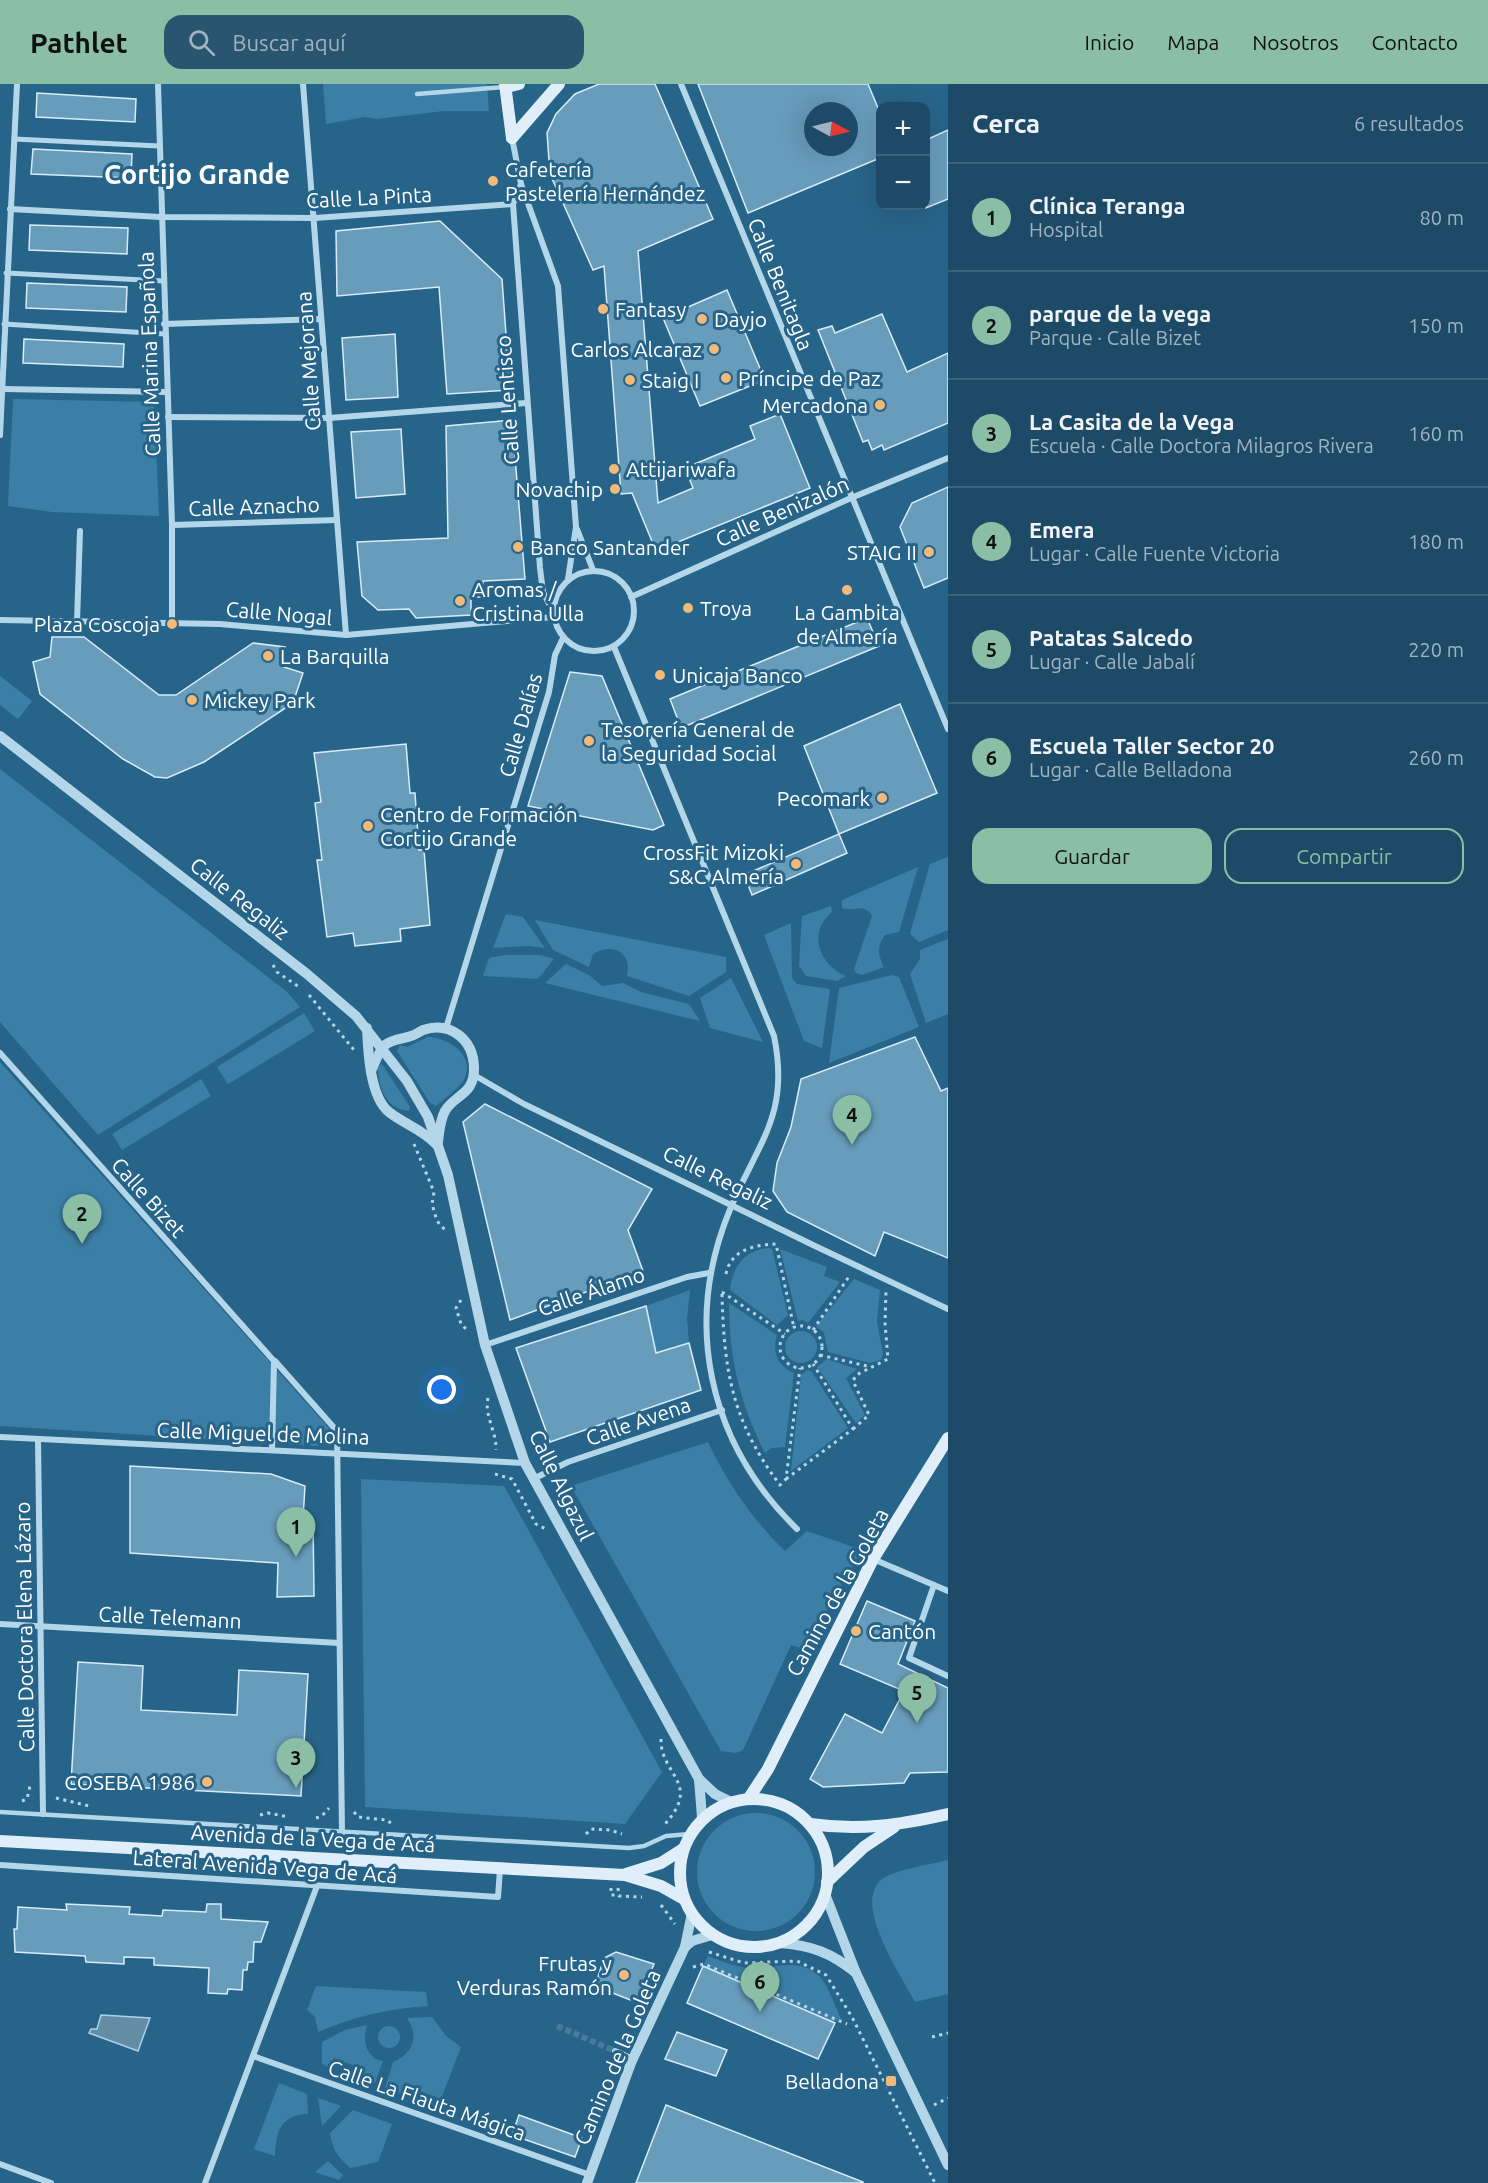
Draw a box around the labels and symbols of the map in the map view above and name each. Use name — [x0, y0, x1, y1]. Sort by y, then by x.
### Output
north arrow — [804, 102, 858, 156]
place label: Cafetería Pastelería Hernández — [505, 157, 705, 205]
district label: Cortijo Grande — [104, 159, 290, 189]
marker: Cafetería Pastelería Hernández — [486, 174, 500, 188]
street label: Calle La Pinta — [305, 182, 433, 212]
street label: Calle Benitagla — [744, 214, 818, 354]
street label: Calle Marina Española — [133, 251, 165, 457]
street label: Calle Mejorana — [291, 290, 325, 432]
place label: Fantasy — [615, 297, 686, 321]
marker: Fantasy — [596, 302, 610, 316]
place label: Dayjo — [714, 307, 767, 331]
marker: Dayjo — [695, 312, 709, 326]
street label: Calle Lentisco — [491, 334, 523, 466]
place label: Carlos Alcaraz — [571, 337, 702, 361]
marker: Carlos Alcaraz — [707, 342, 721, 356]
place label: Príncipe de Paz — [738, 366, 881, 390]
place label: Staig I — [642, 368, 699, 392]
marker: Príncipe de Paz — [719, 371, 733, 385]
marker: Staig I — [623, 373, 637, 387]
place label: Mercadona — [762, 393, 868, 417]
marker: Mercadona — [873, 398, 887, 412]
place label: Attijariwafa — [626, 457, 736, 481]
marker: Attijariwafa — [607, 462, 621, 476]
street label: Calle Benizalón — [712, 471, 852, 551]
place label: Novachip — [516, 477, 603, 501]
marker: Novachip — [608, 482, 622, 496]
street label: Calle Aznacho — [188, 492, 320, 520]
place label: Banco Santander — [530, 535, 690, 559]
marker: Banco Santander — [511, 540, 525, 554]
place label: STAIG II — [847, 540, 917, 564]
marker: STAIG II — [922, 545, 936, 559]
place label: Aromas / Cristina Ulla — [472, 577, 584, 625]
marker: La Gambita de Almería — [840, 583, 854, 597]
marker: Aromas / Cristina Ulla — [453, 594, 467, 608]
street label: Calle Nogal — [225, 596, 333, 630]
place label: Troya — [700, 596, 752, 620]
place label: La Gambita de Almería — [794, 600, 900, 648]
marker: Troya — [681, 601, 695, 615]
place label: Plaza Coscoja — [34, 612, 160, 636]
marker: Plaza Coscoja — [165, 617, 179, 631]
place label: La Barquilla — [280, 644, 390, 668]
marker: La Barquilla — [261, 649, 275, 663]
place label: Unicaja Banco — [672, 663, 803, 687]
marker: Unicaja Banco — [653, 668, 667, 682]
street label: Calle Dalías — [494, 670, 546, 780]
place label: Mickey Park — [204, 688, 316, 712]
marker: Mickey Park — [185, 693, 199, 707]
place label: Tesorería General de la Seguridad Social — [601, 717, 795, 765]
marker: Tesorería General de la Seguridad Social — [582, 734, 596, 748]
place label: Pecomark — [777, 786, 870, 810]
marker: Pecomark — [875, 791, 889, 805]
place label: Centro de Formación Cortijo Grande — [380, 802, 578, 850]
marker: Centro de Formación Cortijo Grande — [361, 819, 375, 833]
place label: CrossFit Mizoki S&C Almería — [643, 840, 784, 888]
street label: Calle Regaliz — [186, 852, 294, 944]
marker: CrossFit Mizoki S&C Almería — [789, 857, 803, 871]
pin: 4 — [832, 1096, 872, 1145]
street label: Calle Regaliz — [659, 1140, 777, 1214]
street label: Calle Bizet — [107, 1152, 191, 1242]
pin: 2 — [62, 1194, 101, 1244]
street label: Calle Álamo — [534, 1262, 648, 1320]
your location — [427, 1375, 456, 1404]
street label: Calle Avena — [583, 1392, 693, 1450]
street label: Calle Miguel de Molina — [156, 1417, 370, 1449]
street label: Calle Algazul — [525, 1426, 599, 1544]
street label: Calle Doctora Elena Lázaro — [10, 1501, 38, 1753]
street label: Camino de la Goleta — [781, 1504, 893, 1680]
pin: 1 — [276, 1508, 316, 1557]
street label: Calle Telemann — [98, 1601, 242, 1633]
place label: Cantón — [868, 1619, 936, 1643]
marker: Cantón — [849, 1624, 863, 1638]
pin: 5 — [898, 1674, 936, 1723]
pin: 3 — [276, 1738, 316, 1788]
place label: COSEBA 1986 — [64, 1770, 195, 1794]
marker: COSEBA 1986 — [200, 1775, 214, 1789]
street label: Avenida de la Vega de Acá — [190, 1820, 436, 1856]
street label: Lateral Avenida Vega de Acá — [132, 1845, 398, 1887]
place label: Frutas y Verduras Ramón — [457, 1951, 612, 1999]
pin: 6 — [740, 1962, 780, 2012]
street label: Camino de la Goleta — [569, 1966, 665, 2148]
marker: Frutas y Verduras Ramón — [617, 1968, 631, 1982]
street label: Calle La Flauta Mágica — [325, 2055, 529, 2145]
place label: Belladona — [785, 2069, 879, 2093]
marker: Belladona — [884, 2074, 898, 2088]

